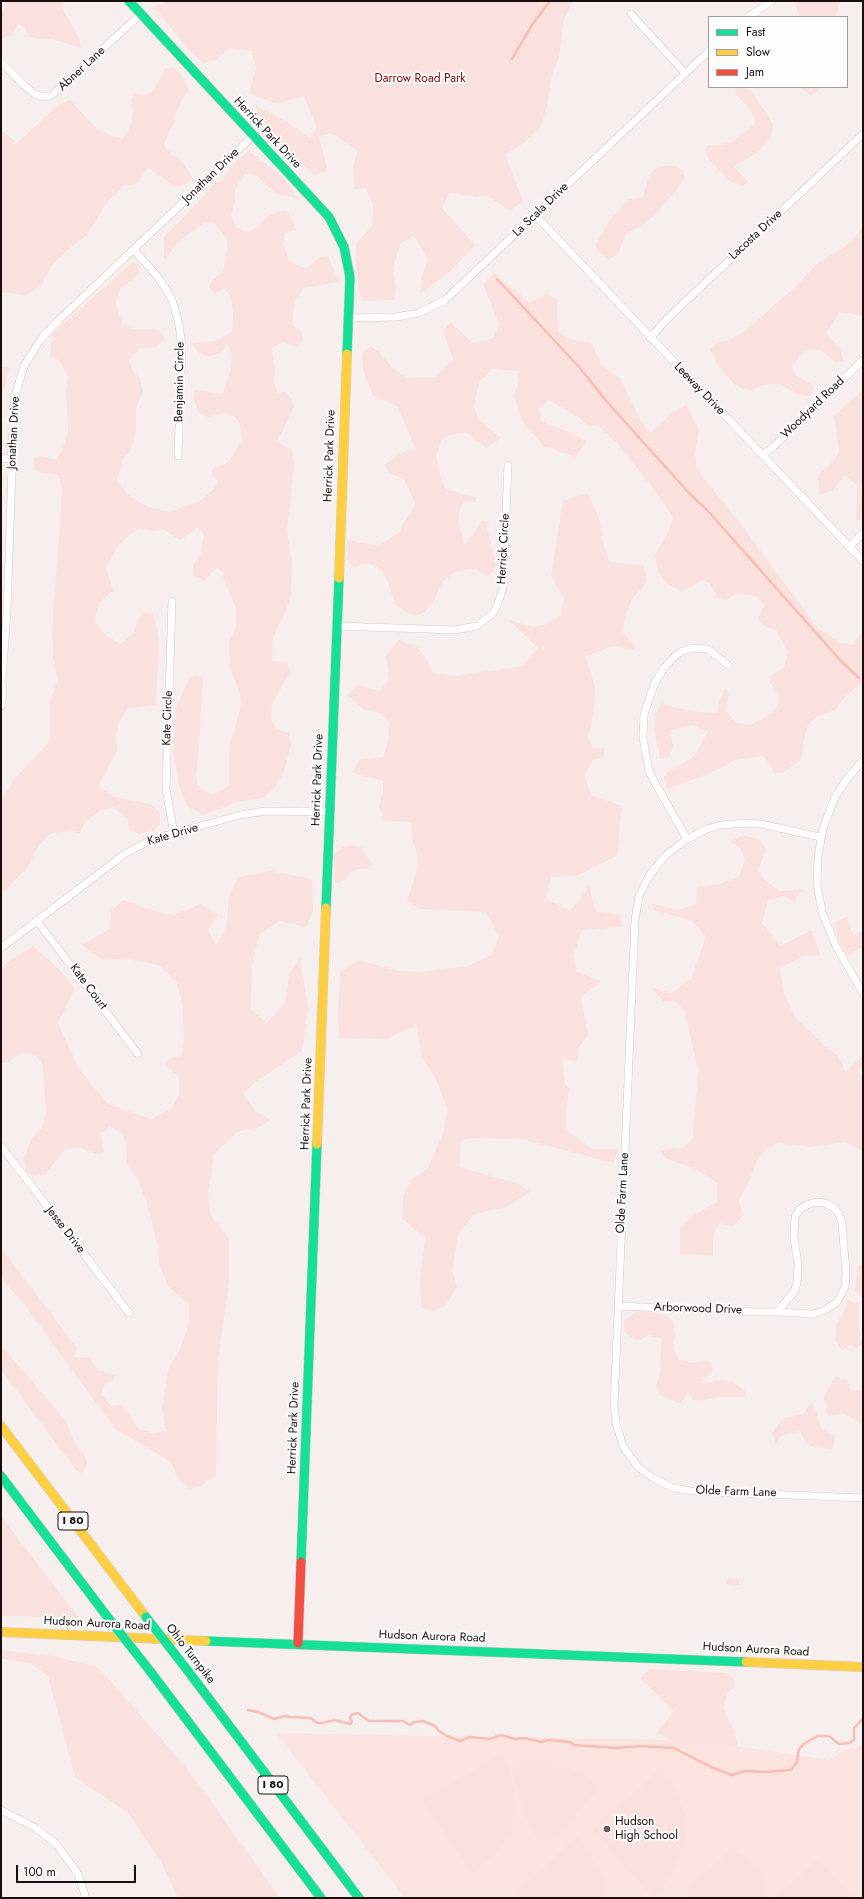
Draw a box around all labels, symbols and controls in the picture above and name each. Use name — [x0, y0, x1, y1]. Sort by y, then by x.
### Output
legend — [708, 16, 848, 88]
text: Fast — [746, 23, 765, 41]
text: Slow — [746, 43, 770, 61]
street label: Abner Lane — [56, 44, 108, 94]
text: Jam — [746, 63, 764, 81]
park label: Darrow Road Park — [375, 72, 465, 86]
street label: Herrick Park Drive — [230, 94, 304, 172]
street label: Jonathan Drive — [180, 145, 242, 207]
street label: La Scala Drive — [510, 180, 572, 240]
street label: Lacosta Drive — [727, 207, 785, 263]
street label: Benjamin Circle — [172, 342, 188, 422]
street label: Leeway Drive — [671, 360, 727, 418]
street label: Woodyard Road — [778, 374, 848, 442]
street label: Jonathan Drive — [5, 396, 23, 470]
street label: Herrick Park Drive — [321, 410, 339, 502]
street label: Herrick Circle — [495, 513, 513, 585]
street label: Kate Circle — [160, 690, 176, 746]
street label: Herrick Park Drive — [309, 734, 327, 826]
street label: Kate Drive — [146, 821, 200, 849]
street label: Kate Court — [66, 961, 110, 1013]
street label: Herrick Park Drive — [298, 1058, 316, 1150]
street label: Olde Farm Lane — [614, 1152, 632, 1234]
street label: Jesse Drive — [42, 1204, 88, 1256]
street label: Arborwood Drive — [654, 1300, 742, 1318]
street label: Herrick Park Drive — [285, 1382, 303, 1474]
street label: Olde Farm Lane — [695, 1483, 777, 1501]
road number: I 80 — [58, 1512, 88, 1530]
street label: Hudson Aurora Road — [43, 1614, 151, 1634]
street label: Ohio Turnpike — [162, 1621, 218, 1687]
street label: Hudson Aurora Road — [378, 1628, 486, 1646]
street label: Hudson Aurora Road — [702, 1640, 810, 1660]
road number: I 80 — [258, 1776, 288, 1794]
place label: Hudson High School — [615, 1815, 678, 1843]
marker: Hudson High School — [602, 1824, 612, 1834]
scale bar — [18, 1857, 138, 1883]
text: 100 m — [23, 1863, 56, 1881]

